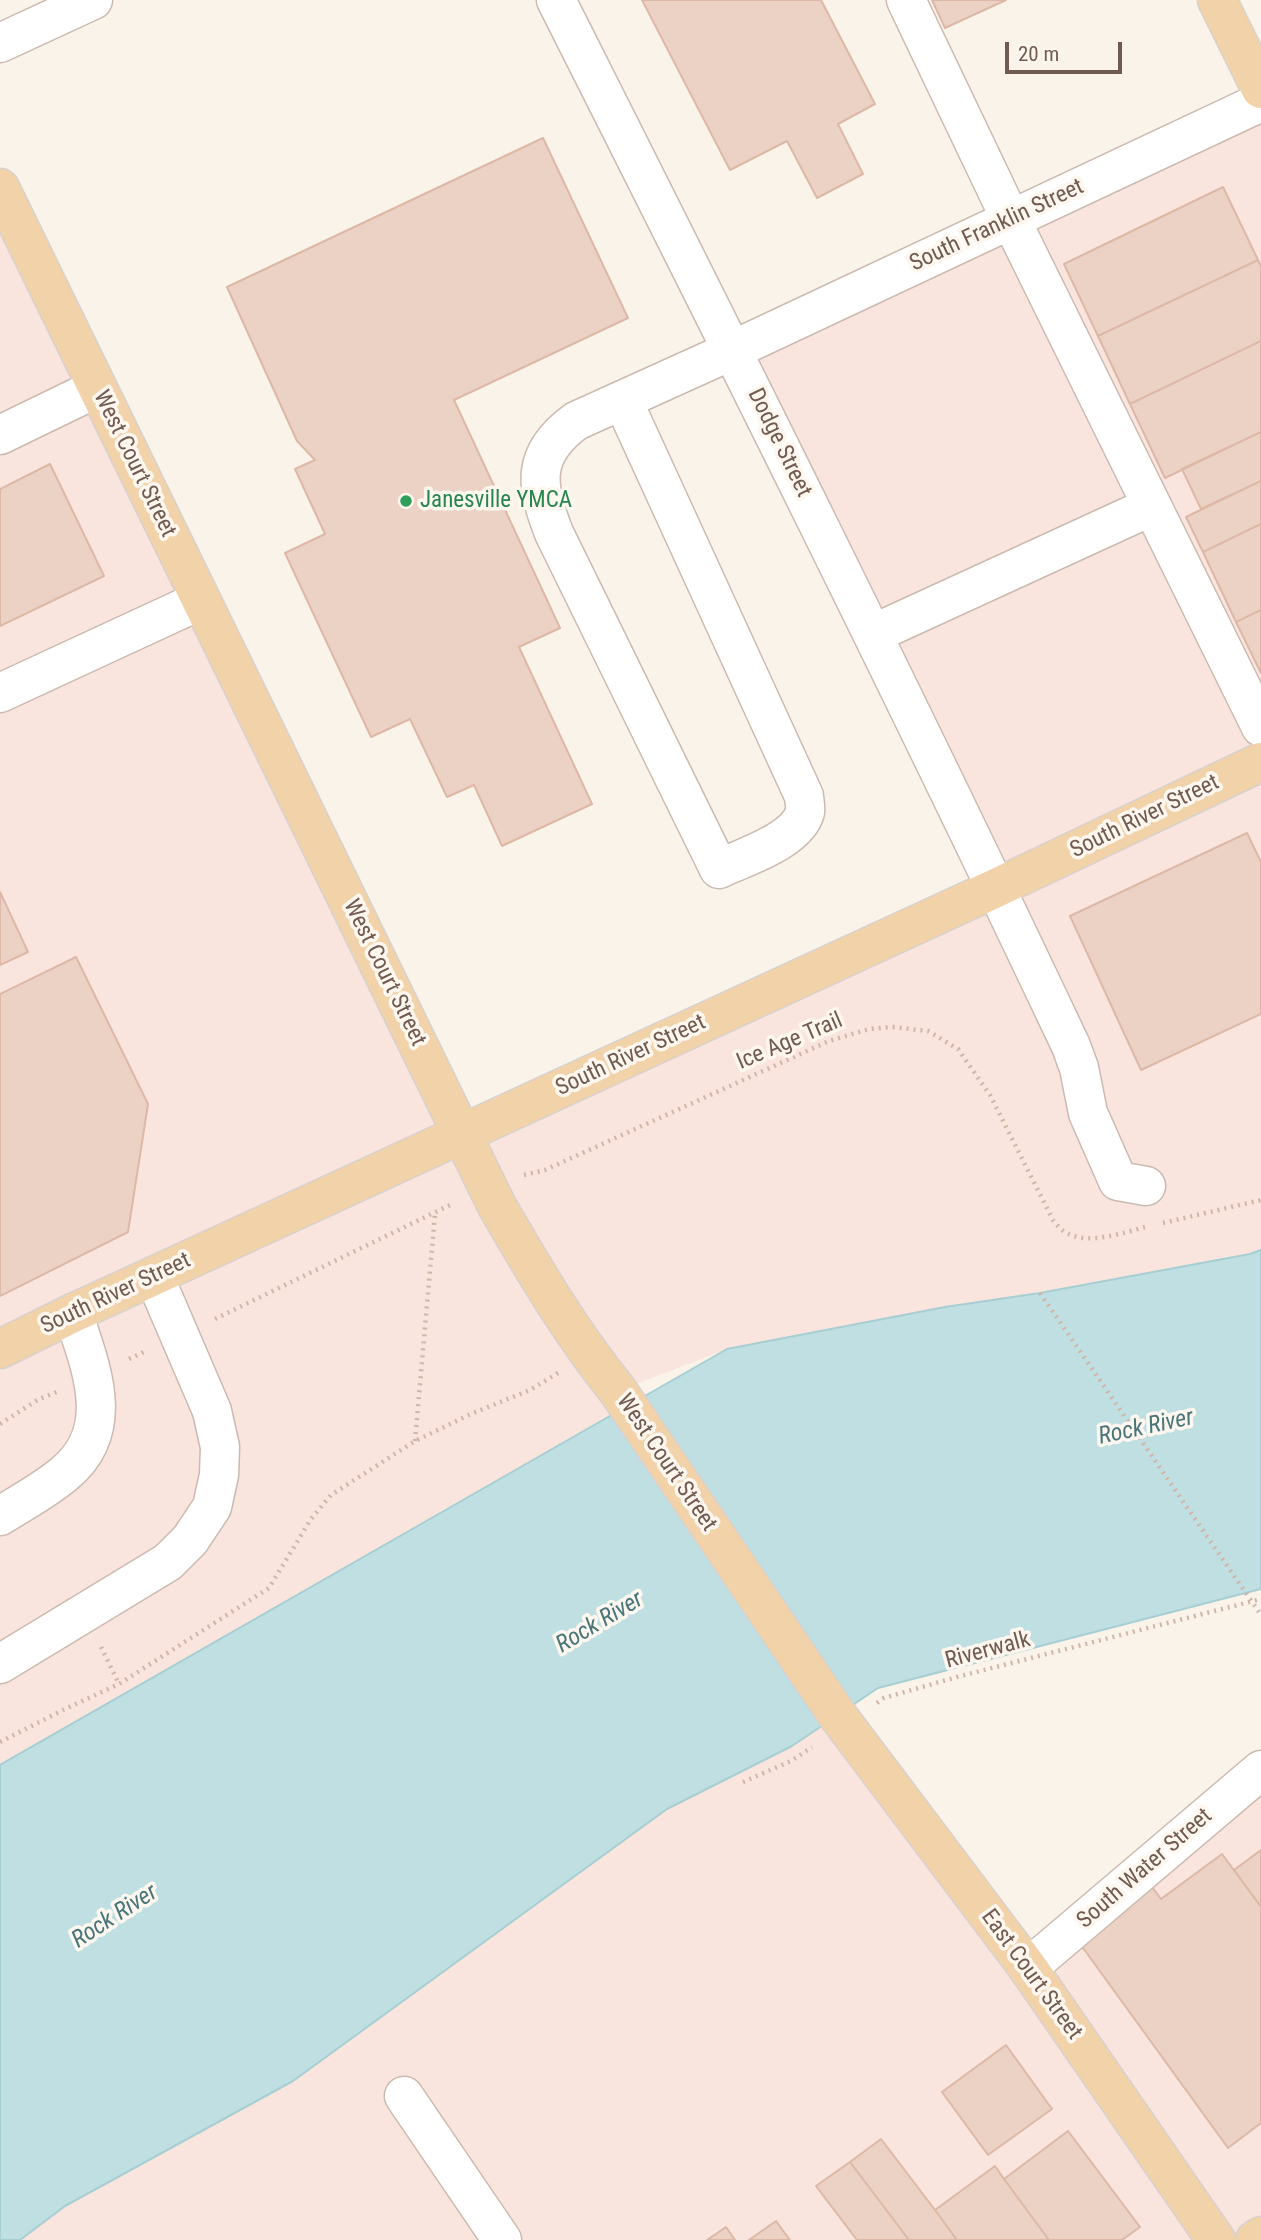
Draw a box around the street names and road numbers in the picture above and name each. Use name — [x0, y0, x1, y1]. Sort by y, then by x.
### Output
street label: South Franklin Street — [906, 174, 1088, 278]
street label: Dodge Street — [741, 384, 817, 502]
street label: West Court Street — [87, 386, 181, 542]
street label: South River Street — [1066, 769, 1224, 865]
street label: West Court Street — [337, 895, 431, 1051]
street label: Ice Age Trail — [733, 1007, 847, 1077]
street label: South River Street — [552, 1009, 710, 1103]
street label: South River Street — [37, 1247, 195, 1341]
street label: West Court Street — [610, 1389, 722, 1537]
street label: Riverwalk — [943, 1626, 1033, 1676]
street label: South Water Street — [1072, 1803, 1218, 1935]
street label: East Court Street — [974, 1904, 1088, 2046]

